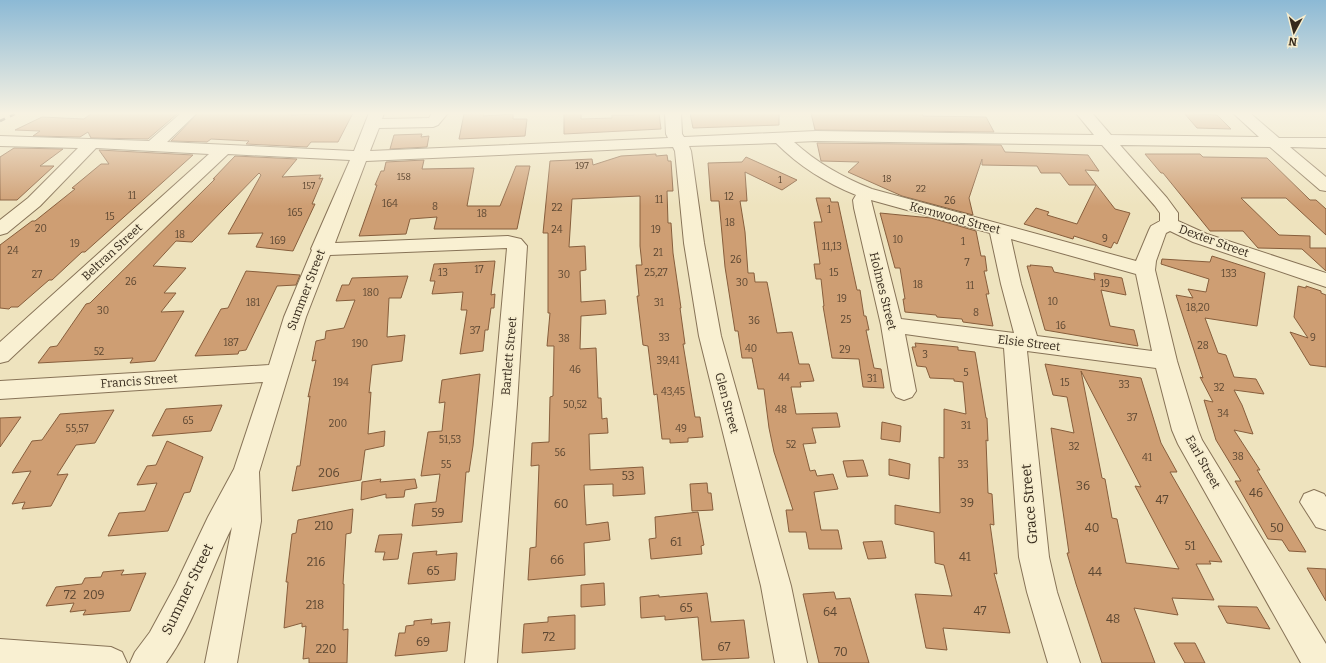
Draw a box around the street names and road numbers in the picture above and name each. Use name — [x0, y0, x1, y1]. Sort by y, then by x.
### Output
street label: Kernwood Street — [908, 199, 1003, 237]
street label: Beltran Street — [79, 220, 146, 283]
street label: Dexter Street — [1177, 222, 1252, 260]
street label: Summer Street — [284, 247, 328, 332]
street label: Holmes Street — [867, 251, 900, 332]
street label: Bartlett Street — [499, 316, 519, 396]
street label: Elsie Street — [997, 332, 1062, 354]
street label: Francis Street — [100, 371, 179, 391]
street label: Glen Street — [712, 371, 742, 436]
street label: Earl Street — [1183, 433, 1224, 492]
street label: Grace Street — [1018, 463, 1041, 545]
street label: Summer Street — [158, 541, 217, 638]

